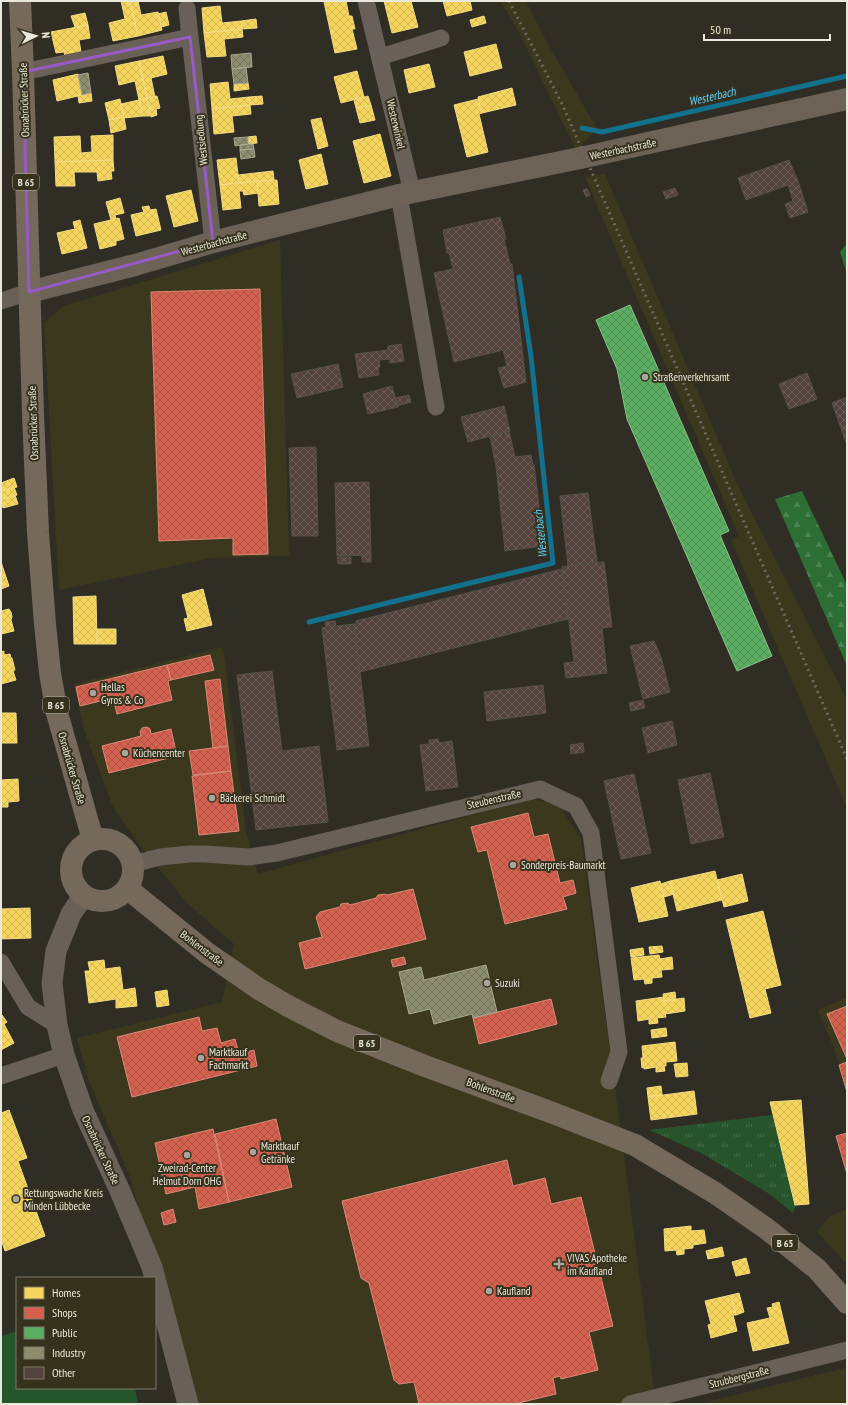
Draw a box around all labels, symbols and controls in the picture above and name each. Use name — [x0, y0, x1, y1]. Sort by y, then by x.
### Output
north arrow — [16, 16, 56, 56]
scale bar — [704, 16, 830, 42]
text: 50 m — [710, 22, 731, 37]
text: N — [39, 32, 53, 39]
street label: Osnabrücker Straße — [16, 62, 32, 138]
water label: Westerbach — [687, 83, 738, 109]
street label: Westerwinkel — [383, 98, 409, 151]
street label: Westsiedlung — [191, 114, 211, 166]
street label: Westerbachstraße — [588, 135, 658, 163]
road number: B 65 — [13, 174, 39, 190]
street label: Westerbachstraße — [179, 227, 249, 259]
place label: Straßenverkehrsamt — [653, 370, 730, 384]
marker: Straßenverkehrsamt — [640, 372, 650, 382]
street label: Osnabrücker Straße — [25, 385, 41, 461]
water label: Westerbach — [530, 509, 550, 558]
place label: Hellas Gyros & Co — [101, 680, 144, 707]
marker: Hellas Gyros & Co — [88, 688, 98, 698]
road number: B 65 — [43, 697, 69, 713]
street label: Osnabrücker Straße — [55, 730, 89, 806]
place label: Küchencenter — [133, 746, 185, 760]
marker: Küchencenter — [120, 748, 130, 758]
street label: Steubenstraße — [466, 786, 523, 812]
place label: Bäckerei Schmidt — [220, 791, 285, 805]
marker: Bäckerei Schmidt — [207, 793, 217, 803]
place label: Sonderpreis-Baumarkt — [521, 858, 605, 872]
marker: Sonderpreis-Baumarkt — [508, 860, 518, 870]
street label: Bohlenstraße — [178, 927, 227, 969]
place label: Suzuki — [495, 976, 520, 990]
marker: Suzuki — [482, 978, 492, 988]
road number: B 65 — [354, 1035, 380, 1051]
place label: Marktkauf Fachmarkt — [209, 1045, 249, 1072]
marker: Marktkauf Fachmarkt — [196, 1053, 206, 1063]
street label: Bohlenstraße — [465, 1075, 518, 1105]
street label: Osnabrücker Straße — [79, 1113, 123, 1187]
place label: Marktkauf Getränke — [261, 1139, 300, 1166]
marker: Marktkauf Getränke — [248, 1147, 258, 1157]
marker: Zweirad-Center Helmut Dorn OHG — [182, 1150, 192, 1160]
place label: Zweirad-Center Helmut Dorn OHG — [153, 1161, 221, 1188]
place label: Rettungswache Kreis Minden Lübbecke — [24, 1186, 103, 1213]
marker: Rettungswache Kreis Minden Lübbecke — [11, 1194, 21, 1204]
road number: B 65 — [772, 1235, 798, 1251]
place label: VIVAS Apotheke im Kaufland — [566, 1251, 628, 1278]
marker: VIVAS Apotheke im Kaufland — [554, 1259, 564, 1269]
legend — [16, 1277, 156, 1389]
place label: Kaufland — [497, 1284, 531, 1298]
text: Homes — [52, 1285, 80, 1300]
marker: Kaufland — [484, 1286, 494, 1296]
text: Shops — [52, 1305, 77, 1320]
text: Public — [52, 1325, 78, 1340]
text: Industry — [52, 1345, 86, 1360]
street label: Strubbergstraße — [707, 1363, 771, 1391]
text: Other — [52, 1365, 76, 1380]

